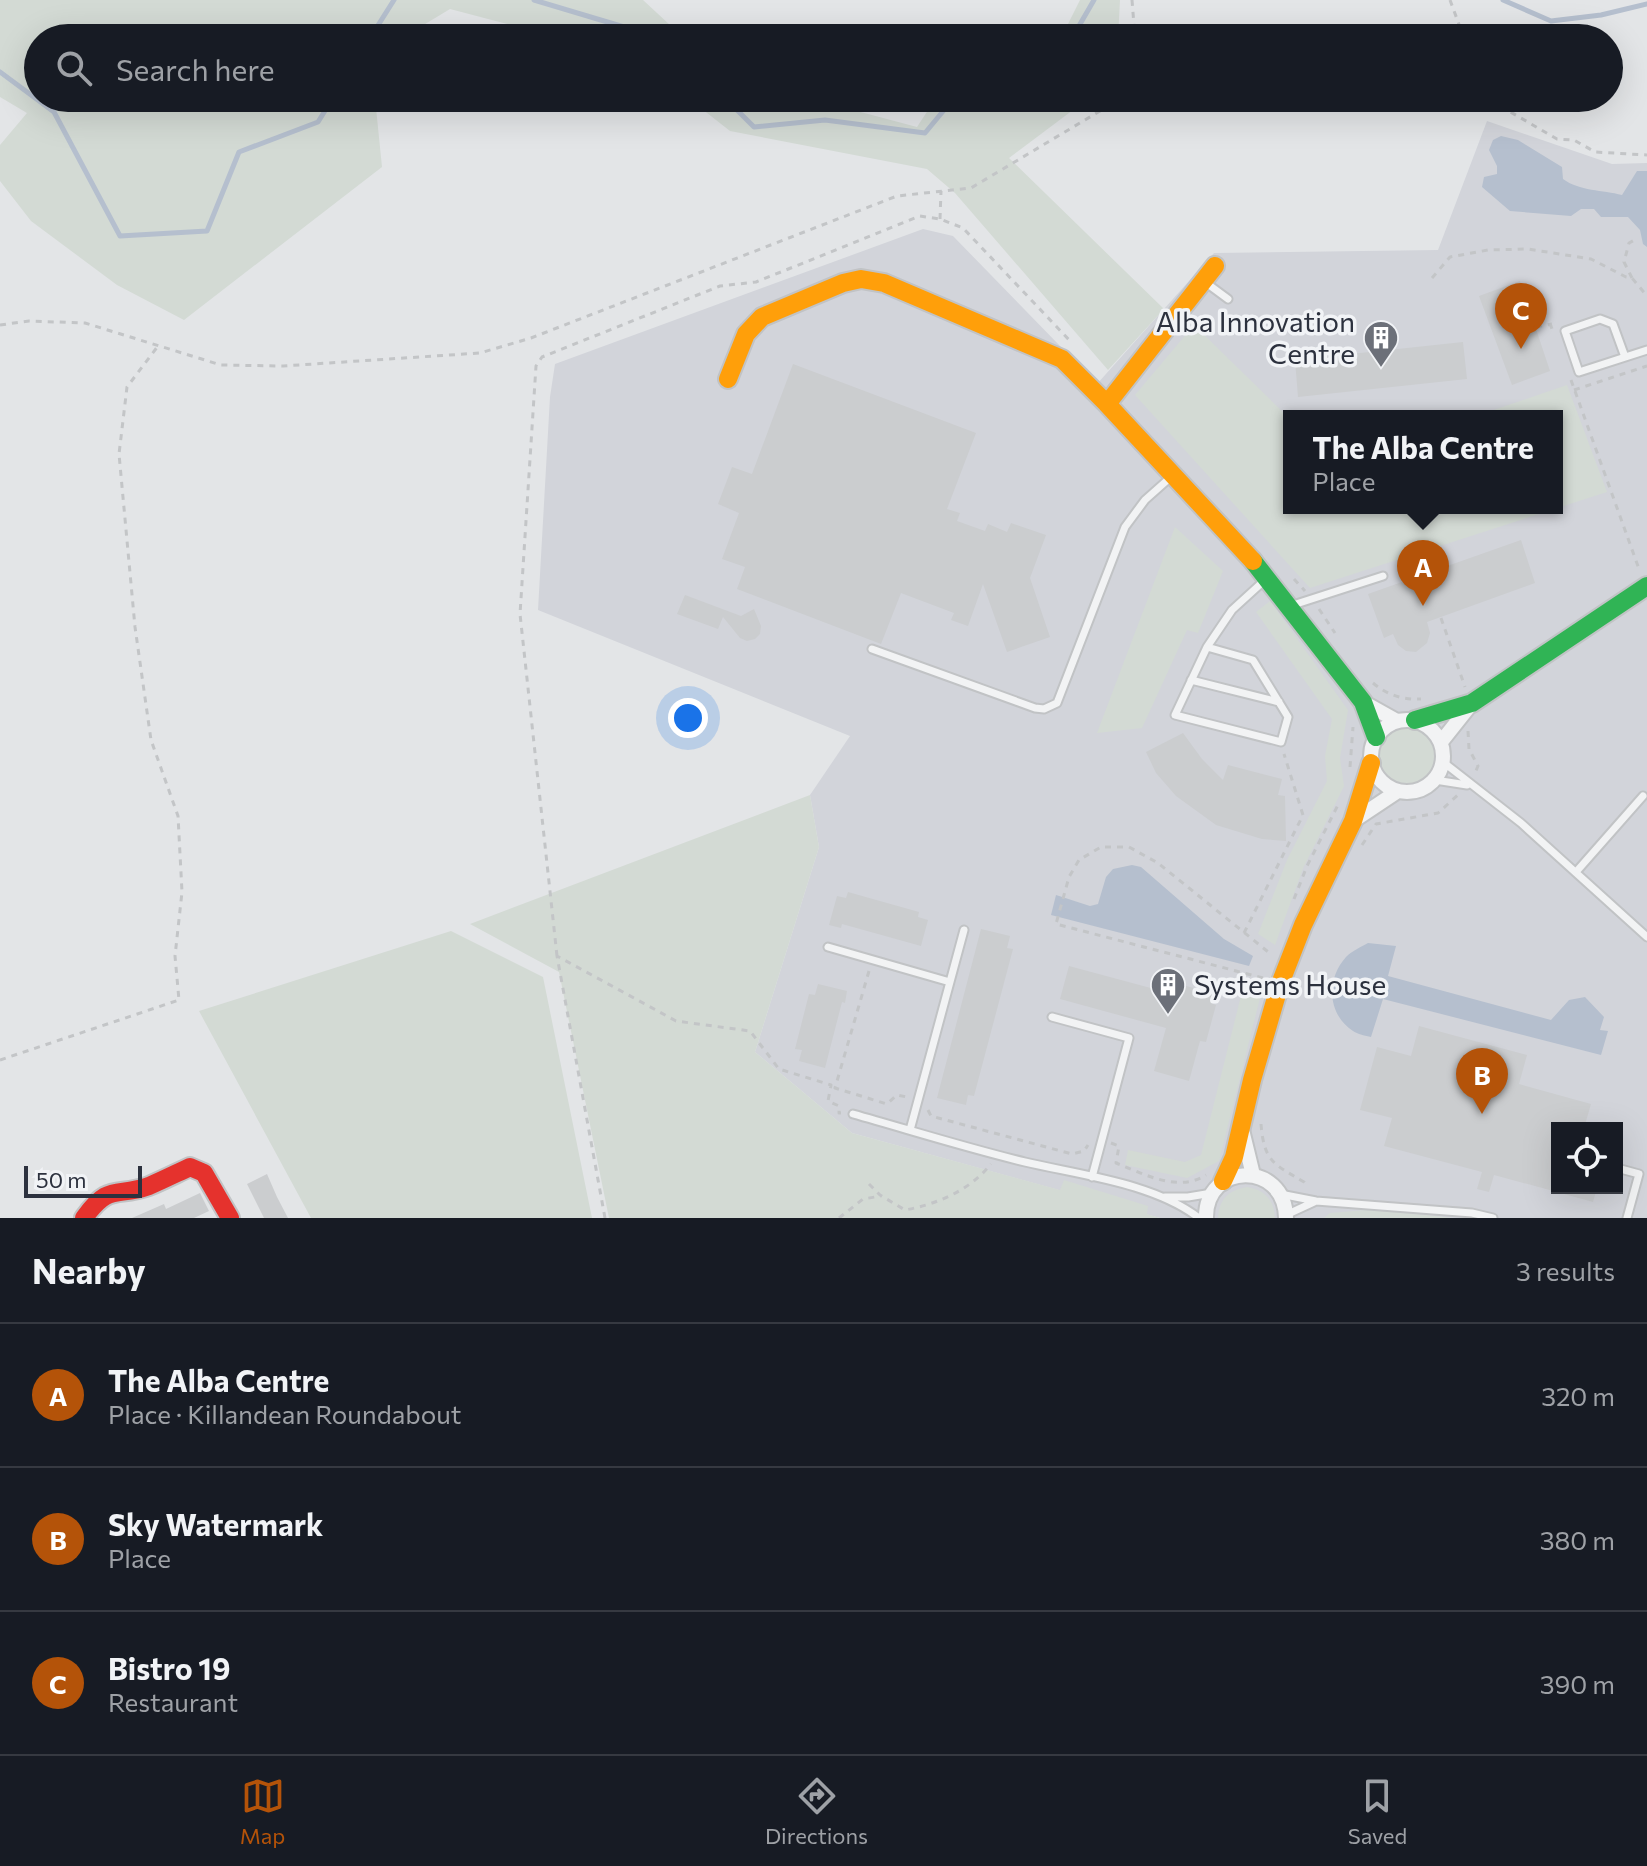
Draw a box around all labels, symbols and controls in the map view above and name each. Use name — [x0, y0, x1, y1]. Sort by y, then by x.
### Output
search box — [24, 24, 1623, 112]
icon: search — [52, 46, 96, 90]
text: Search here — [116, 50, 275, 87]
pin: C — [1495, 283, 1547, 349]
place label: Alba Innovation Centre — [1156, 304, 1355, 370]
building icon: Alba Innovation Centre — [1362, 319, 1400, 369]
popup — [1283, 410, 1563, 514]
text: The Alba Centre — [1312, 428, 1534, 465]
text: Place — [1312, 465, 1375, 496]
pin: A — [1397, 540, 1449, 606]
your location — [668, 698, 708, 738]
building icon: Systems House — [1149, 966, 1187, 1016]
place label: Systems House — [1194, 967, 1386, 1001]
pin: B — [1456, 1048, 1508, 1114]
map controls — [1551, 1122, 1623, 1194]
button: locate — [1551, 1122, 1623, 1194]
scale bar — [24, 1162, 142, 1198]
text: 50 m — [36, 1166, 86, 1193]
text: Nearby — [32, 1249, 146, 1291]
text: 3 results — [1516, 1255, 1615, 1286]
text: The Alba Centre — [108, 1361, 329, 1398]
text: A — [49, 1380, 67, 1411]
text: 320 m — [1541, 1380, 1615, 1411]
text: Place · Killandean Roundabout — [108, 1398, 461, 1429]
text: Sky Watermark — [108, 1505, 323, 1542]
text: B — [49, 1524, 67, 1555]
text: 380 m — [1540, 1524, 1615, 1555]
text: Place — [108, 1542, 171, 1573]
text: Bistro 19 — [108, 1649, 230, 1686]
text: C — [49, 1668, 67, 1699]
text: 390 m — [1540, 1668, 1615, 1699]
text: Restaurant — [108, 1686, 238, 1717]
tab: Map — [240, 1774, 285, 1849]
tab: Directions — [765, 1774, 868, 1849]
tab: Saved — [1348, 1774, 1407, 1849]

